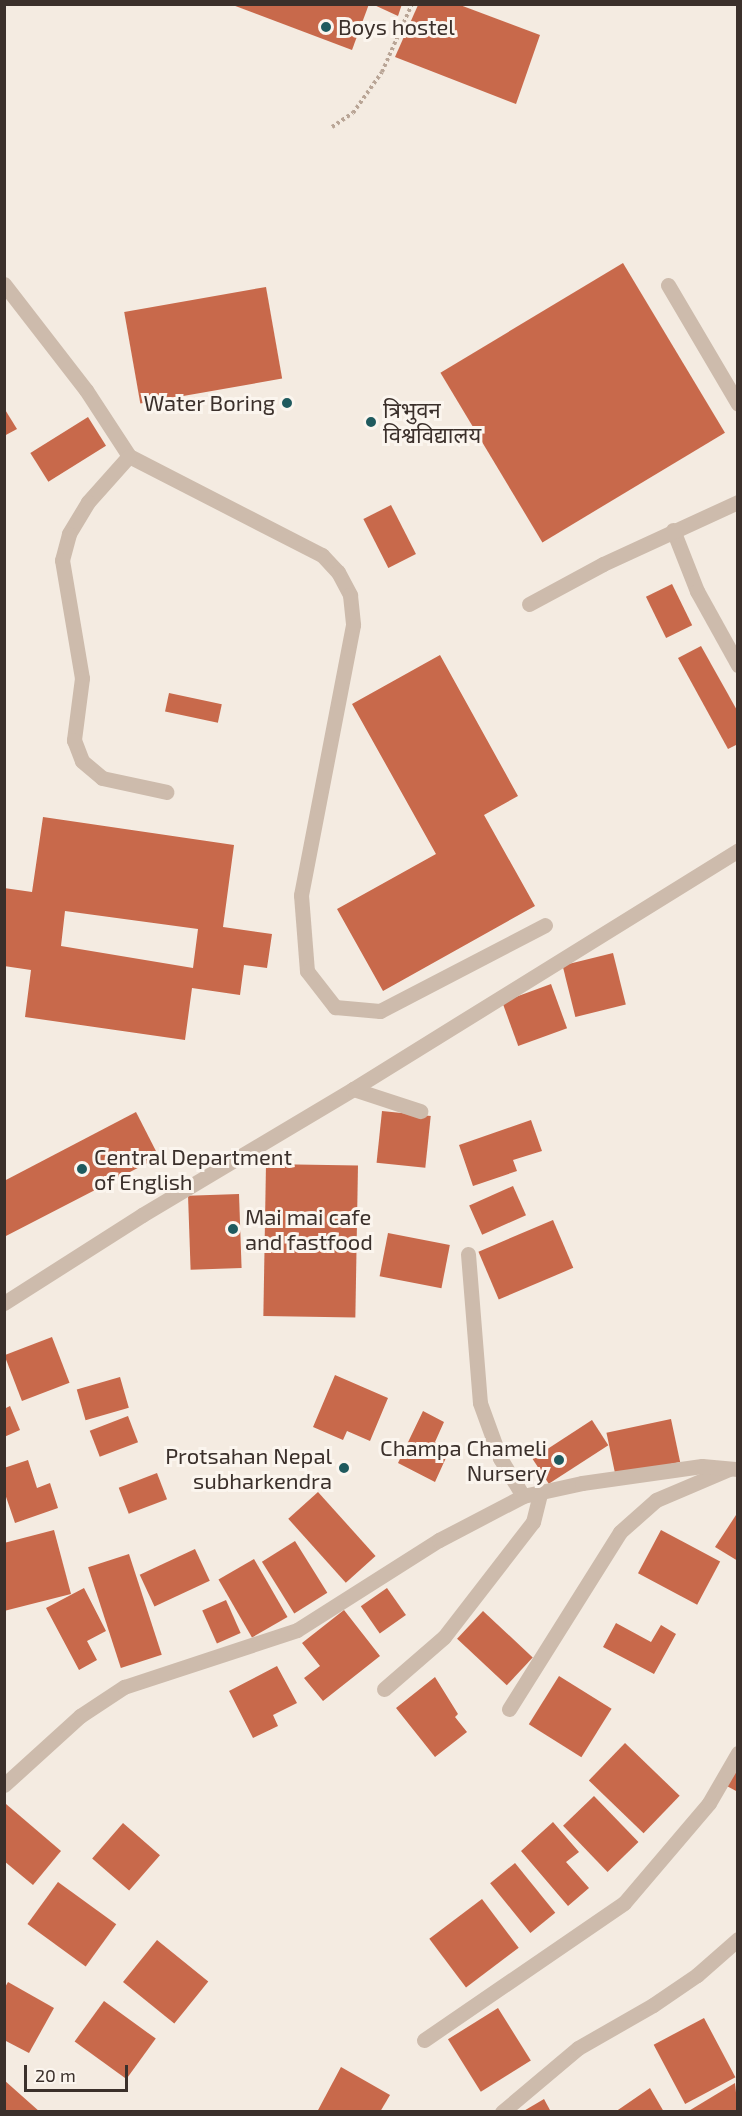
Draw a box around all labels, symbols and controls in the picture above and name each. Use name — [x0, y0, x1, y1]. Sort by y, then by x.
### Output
place label: Boys hostel — [338, 14, 455, 40]
marker: Boys hostel — [319, 20, 333, 34]
place label: Water Boring — [143, 390, 275, 416]
marker: Water Boring — [280, 396, 294, 410]
place label: त्रिभुवन विश्वविद्यालय — [383, 396, 481, 448]
marker: त्रिभुवन विश्वविद्यालय — [364, 415, 378, 429]
place label: Central Department of English — [94, 1143, 293, 1194]
marker: Central Department of English — [75, 1162, 89, 1176]
place label: Mai mai cafe and fastfood — [245, 1203, 373, 1254]
marker: Mai mai cafe and fastfood — [226, 1222, 240, 1236]
place label: Champa Chameli Nursery — [380, 1434, 547, 1486]
place label: Protsahan Nepal subharkendra — [165, 1442, 332, 1494]
marker: Champa Chameli Nursery — [552, 1453, 566, 1467]
marker: Protsahan Nepal subharkendra — [337, 1461, 351, 1475]
scale bar — [27, 2053, 130, 2091]
text: 20 m — [35, 2064, 76, 2086]

